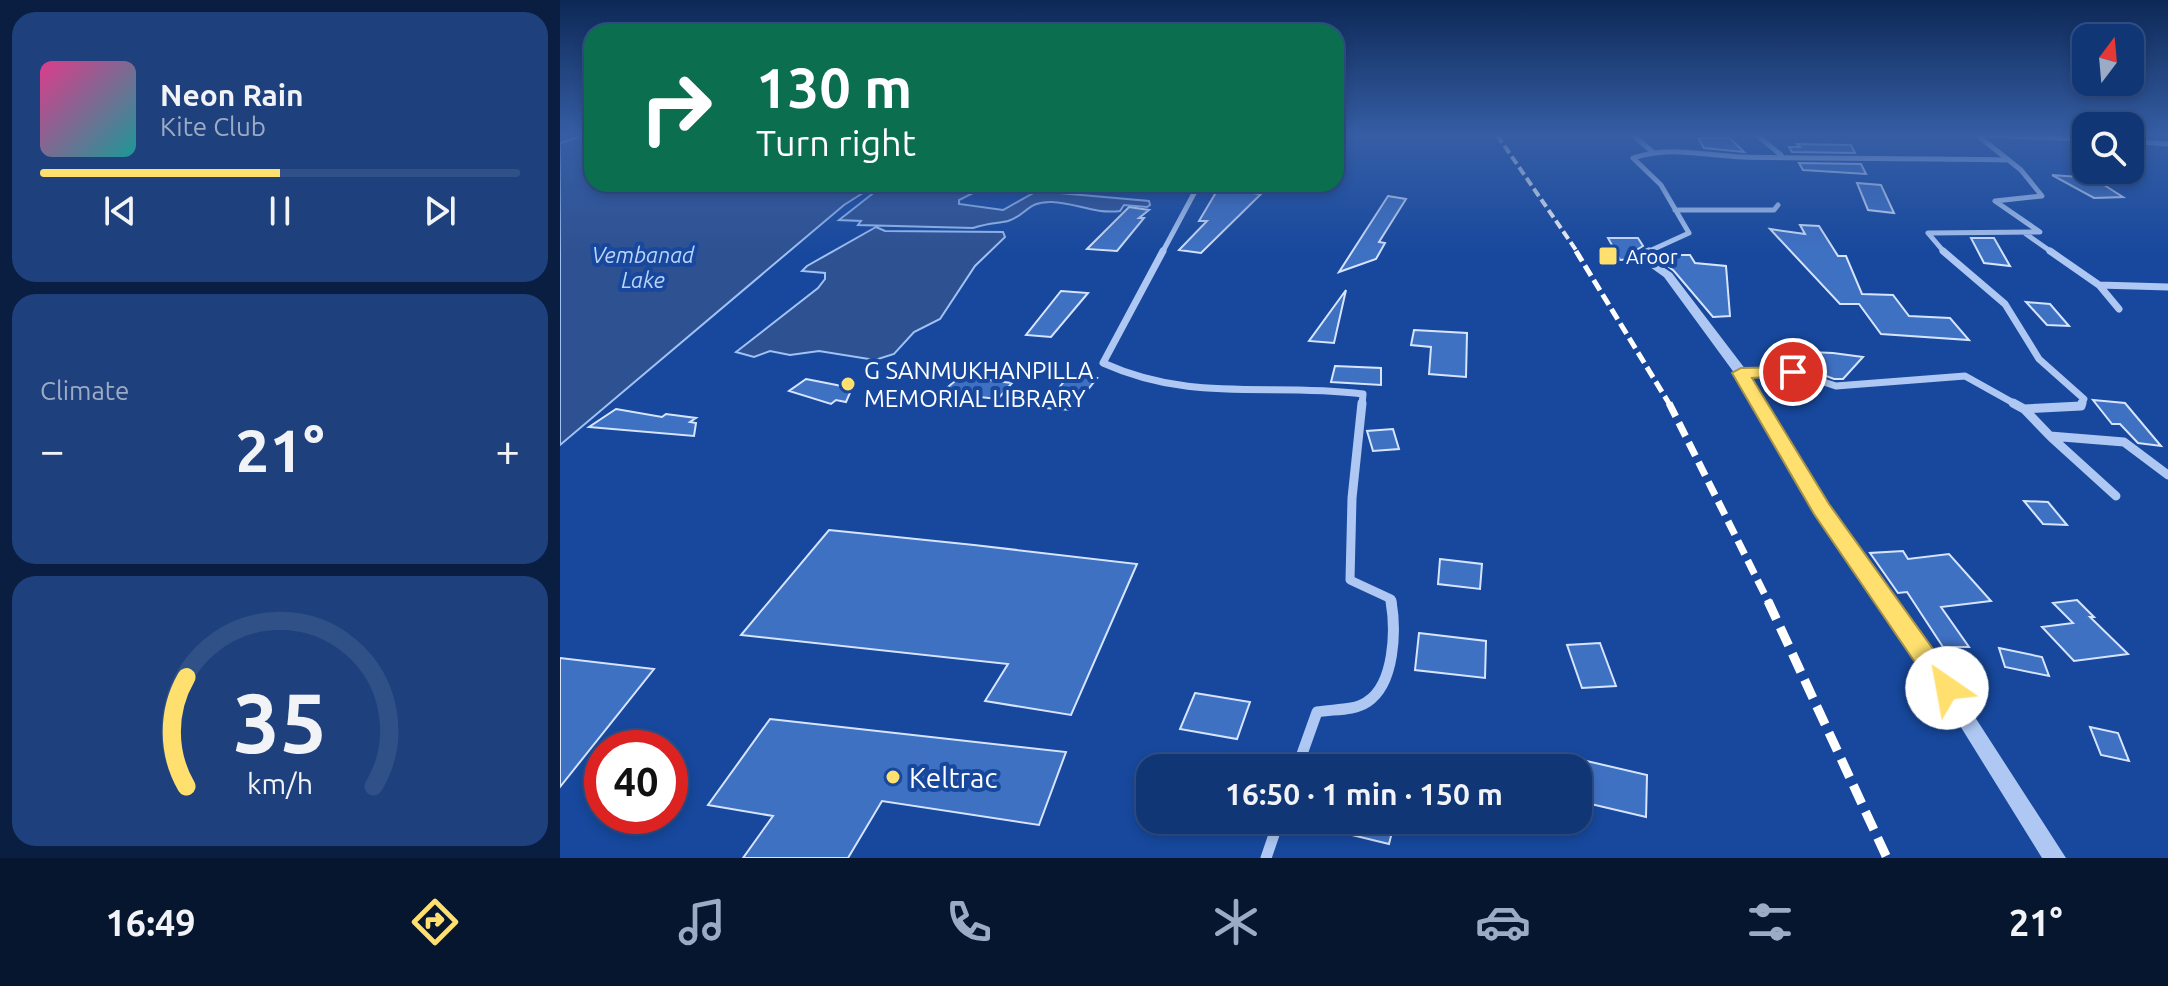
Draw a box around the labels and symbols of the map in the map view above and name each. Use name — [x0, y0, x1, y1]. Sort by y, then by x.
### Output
north arrow — [2072, 24, 2144, 96]
water label: Vembanad Lake — [592, 242, 695, 292]
marker: Aroor — [1597, 245, 1619, 267]
place label: Aroor — [1626, 245, 1678, 268]
pin — [1759, 338, 1827, 406]
place label: G SANMUKHANPILLA MEMORIAL LIBRARY — [864, 357, 1094, 412]
marker: G SANMUKHANPILLA MEMORIAL LIBRARY — [839, 375, 857, 393]
position arrow — [1905, 646, 1989, 730]
speed limit sign: 40 — [584, 730, 688, 834]
place label: Keltrac — [909, 762, 997, 793]
marker: Keltrac — [884, 768, 902, 786]

